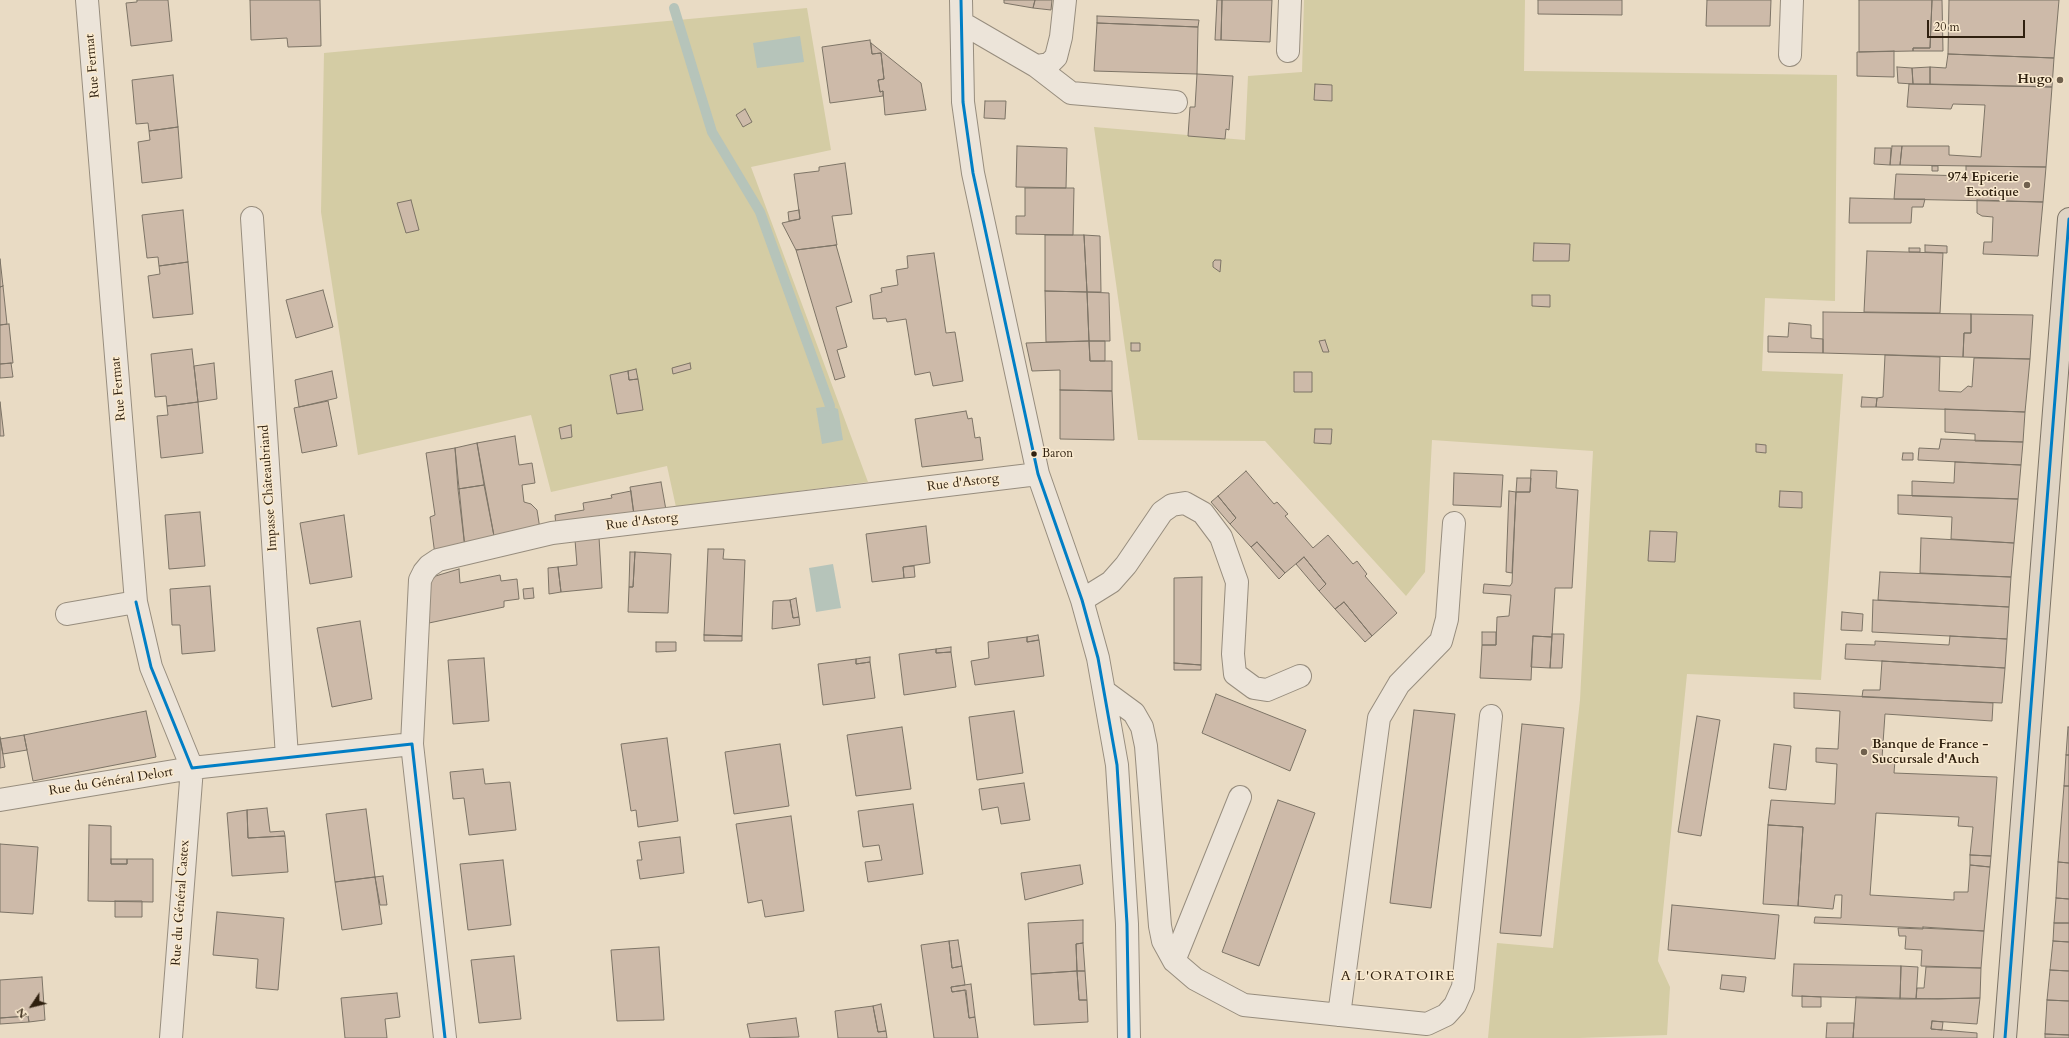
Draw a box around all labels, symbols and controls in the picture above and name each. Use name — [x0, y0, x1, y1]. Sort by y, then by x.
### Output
scale bar — [1929, 12, 2027, 38]
text: 20 m — [1934, 19, 1960, 35]
street label: Rue Fermat — [82, 33, 104, 99]
place label: Hugo — [2018, 72, 2052, 88]
marker: Hugo — [2055, 75, 2065, 85]
place label: 974 Epicerie Exotique — [1948, 170, 2019, 201]
marker: 974 Epicerie Exotique — [2022, 180, 2032, 190]
street label: Rue Fermat — [108, 356, 130, 422]
street label: Impasse Châteaubriand — [257, 424, 281, 552]
place label: Baron — [1042, 447, 1073, 461]
marker: Baron — [1029, 449, 1039, 459]
street label: Rue d'Astorg — [926, 471, 1000, 495]
street label: Rue d'Astorg — [605, 510, 679, 534]
place label: Banque de France - Succursale d'Auch — [1872, 737, 1988, 768]
marker: Banque de France - Succursale d'Auch — [1859, 747, 1869, 757]
street label: Rue du Général Delort — [48, 764, 174, 800]
street label: Rue du Général Castex — [169, 840, 193, 966]
district label: A L'ORATOIRE — [1341, 969, 1455, 985]
north arrow — [12, 986, 52, 1026]
text: N — [13, 1005, 31, 1021]

